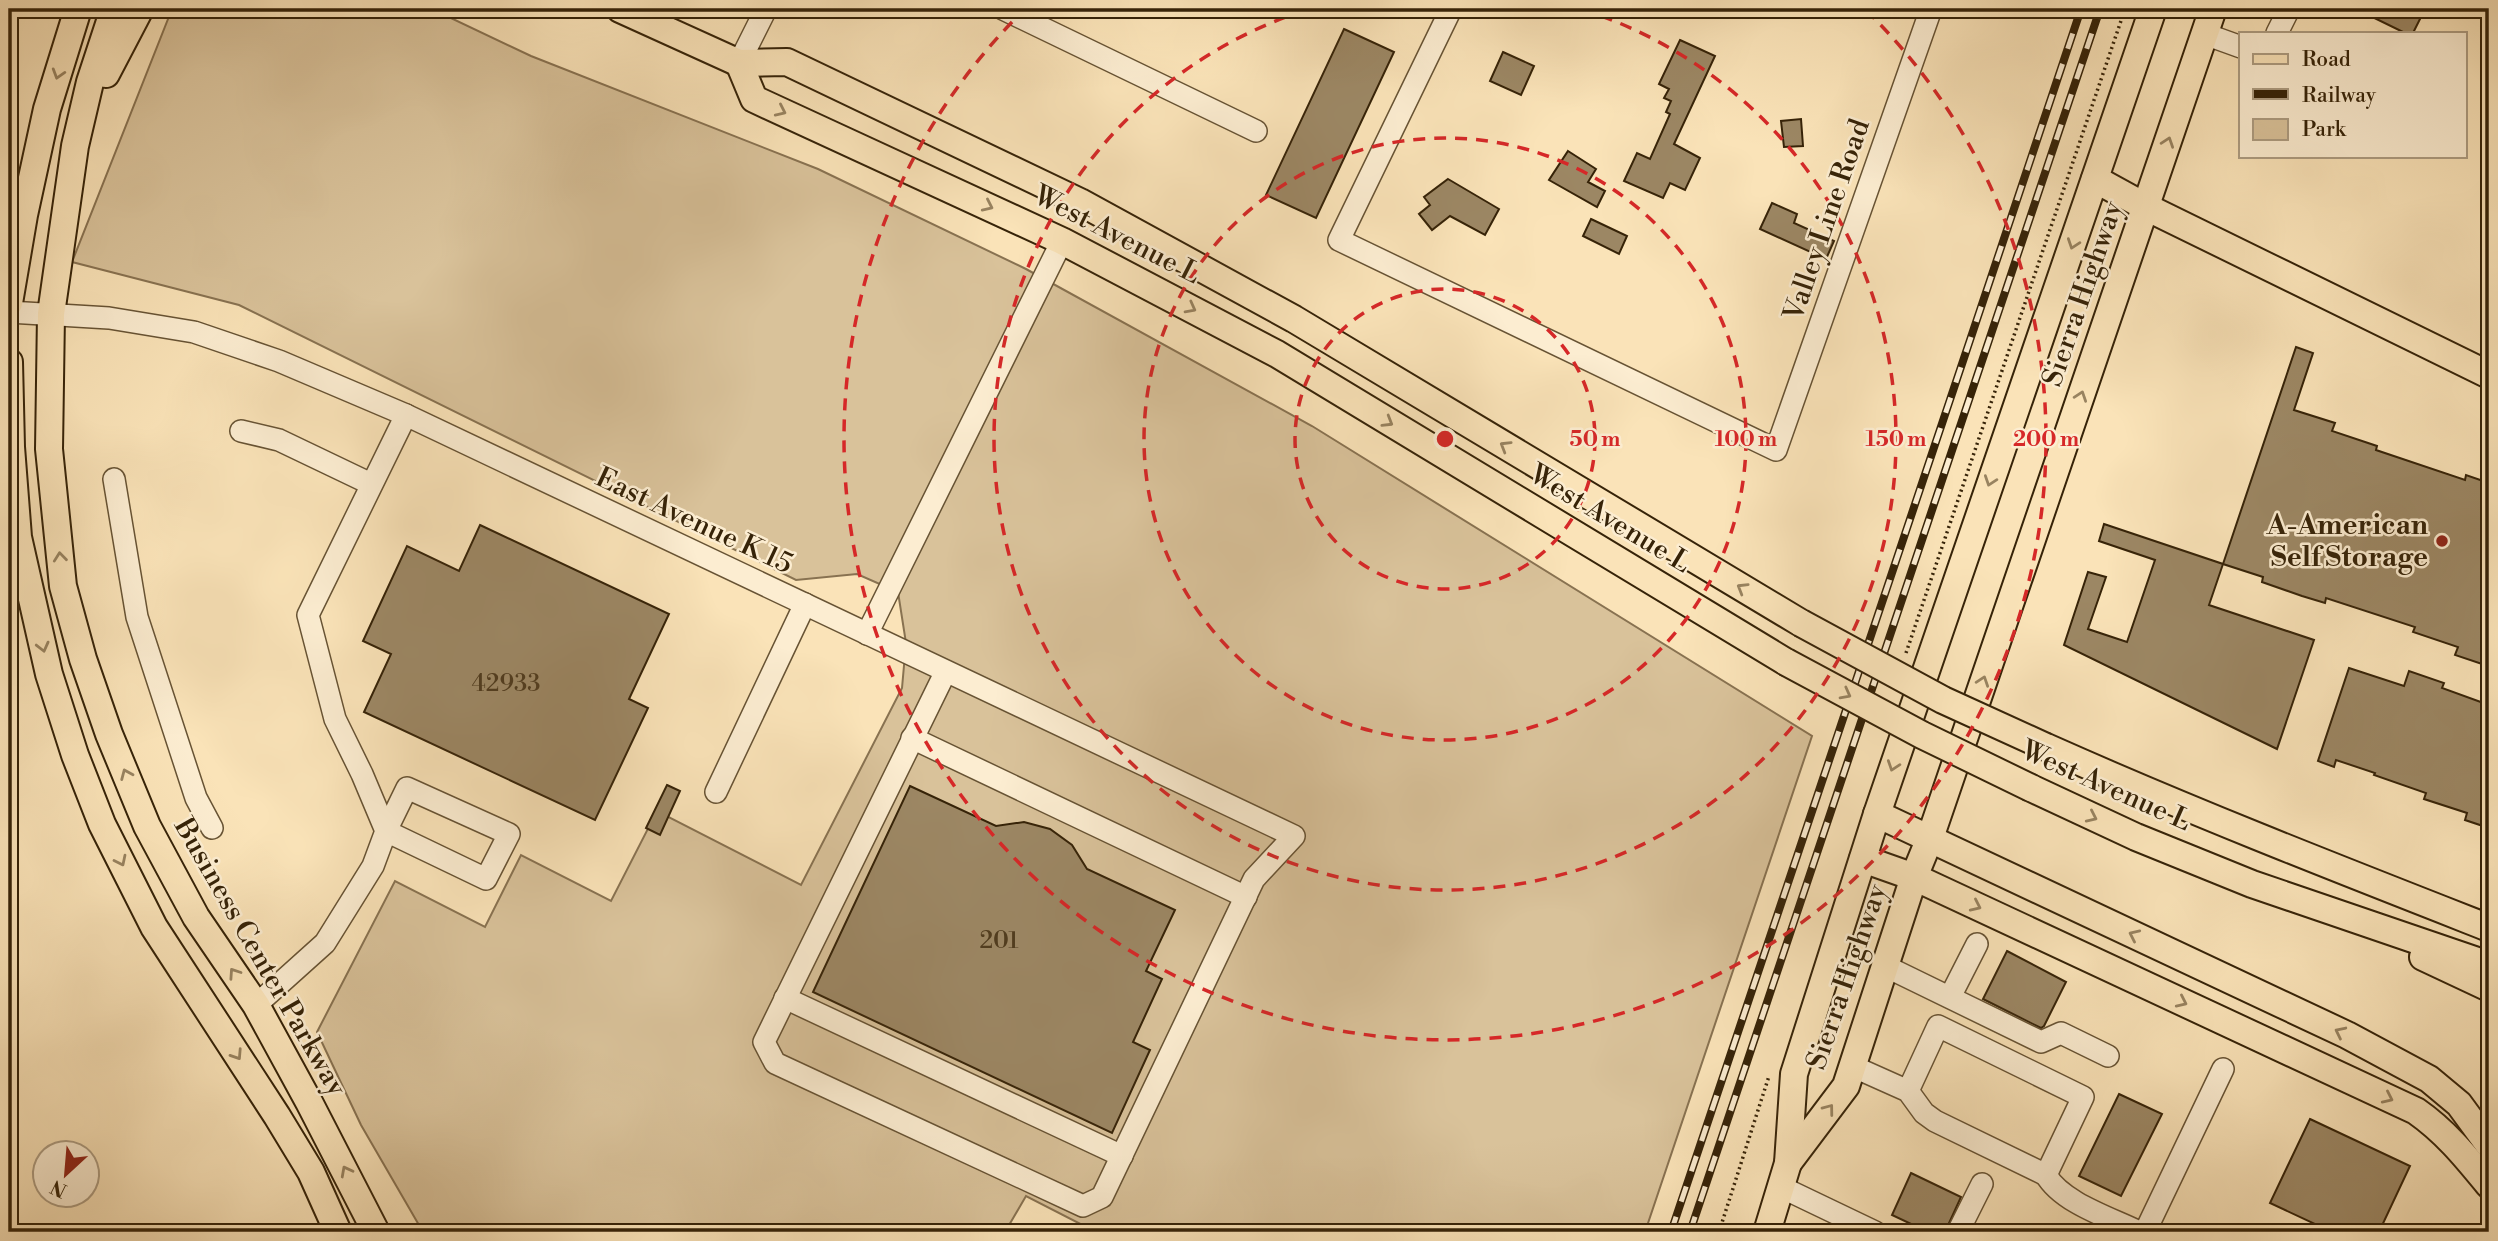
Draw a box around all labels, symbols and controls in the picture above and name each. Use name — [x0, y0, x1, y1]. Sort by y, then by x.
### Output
legend — [2239, 32, 2466, 158]
text: Road — [2302, 47, 2351, 73]
one-way arrow — [52, 67, 66, 80]
text: Railway — [2302, 83, 2377, 109]
one-way arrow — [774, 103, 786, 117]
street label: Valley Line Road — [1776, 114, 1878, 326]
text: Park — [2302, 117, 2347, 143]
one-way arrow — [2160, 137, 2174, 149]
street label: West Avenue L — [1027, 178, 1206, 292]
street label: Sierra Highway — [2035, 196, 2131, 391]
one-way arrow — [981, 198, 993, 212]
one-way arrow — [2067, 237, 2081, 249]
one-way arrow — [1184, 300, 1196, 314]
one-way arrow — [2073, 390, 2087, 402]
one-way arrow — [1380, 413, 1393, 426]
centre of rings — [1433, 427, 1457, 451]
text: 50 m — [1570, 427, 1620, 453]
text: 100 m — [1715, 427, 1777, 453]
text: 150 m — [1866, 427, 1926, 453]
text: 200 m — [2013, 427, 2079, 453]
one-way arrow — [1499, 441, 1512, 454]
street label: West Avenue L — [1522, 456, 1697, 581]
street label: East Avenue K 15 — [590, 460, 798, 582]
one-way arrow — [1984, 475, 1998, 487]
place label: A-American Self Storage — [2265, 508, 2428, 575]
marker: A-American Self Storage — [2434, 533, 2450, 549]
one-way arrow — [53, 551, 68, 563]
one-way arrow — [1736, 583, 1749, 596]
one-way arrow — [35, 641, 49, 653]
house number: 42933 — [472, 669, 541, 699]
one-way arrow — [1975, 675, 1989, 687]
one-way arrow — [1838, 686, 1851, 699]
street label: West Avenue L — [2015, 732, 2196, 839]
one-way arrow — [1887, 760, 1901, 772]
one-way arrow — [120, 769, 134, 781]
one-way arrow — [2085, 808, 2097, 822]
street label: Business Center Parkway — [166, 811, 354, 1103]
one-way arrow — [112, 854, 126, 866]
street label: Sierra Highway — [1799, 879, 1895, 1074]
one-way arrow — [1968, 898, 1981, 912]
house number: 201 — [979, 926, 1019, 956]
one-way arrow — [2129, 929, 2142, 943]
one-way arrow — [230, 968, 242, 981]
one-way arrow — [2175, 994, 2187, 1008]
one-way arrow — [2335, 1026, 2347, 1040]
one-way arrow — [229, 1048, 242, 1061]
one-way arrow — [2381, 1090, 2393, 1104]
one-way arrow — [1821, 1104, 1833, 1117]
north arrow — [32, 1140, 102, 1210]
one-way arrow — [340, 1166, 354, 1178]
text: N — [47, 1174, 71, 1202]

